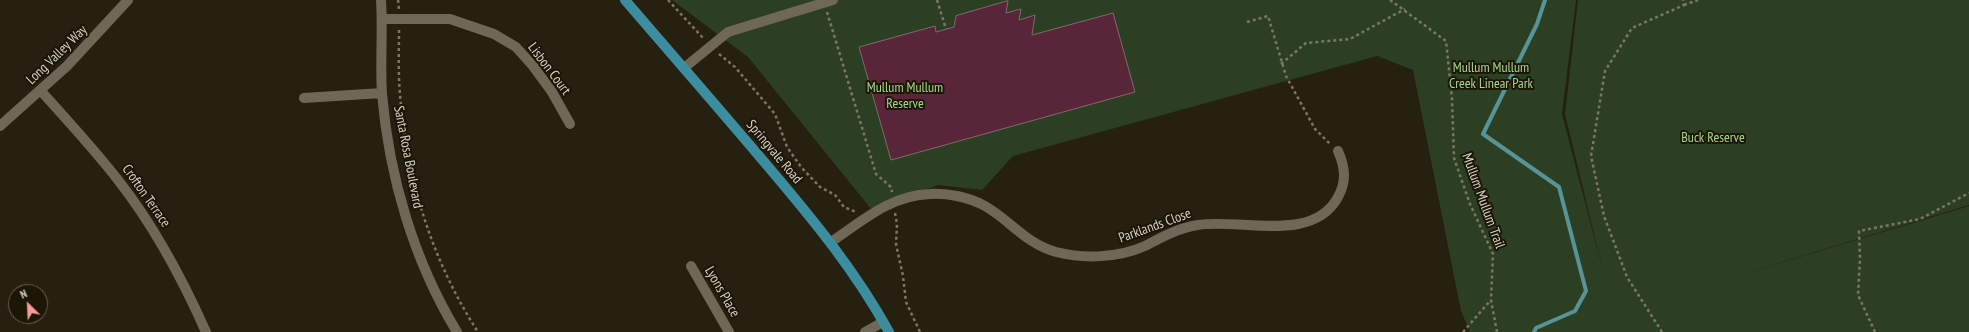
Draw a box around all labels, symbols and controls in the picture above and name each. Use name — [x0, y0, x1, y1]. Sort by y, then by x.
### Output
street label: Long Valley Way — [23, 22, 91, 88]
street label: Lisbon Court — [524, 40, 574, 98]
park label: Mullum Mullum Creek Linear Park — [1449, 60, 1533, 92]
park label: Mullum Mullum Reserve — [867, 80, 943, 112]
street label: Santa Rosa Boulevard — [390, 104, 426, 210]
street label: Springvale Road — [742, 117, 806, 187]
park label: Buck Reserve — [1681, 130, 1745, 146]
street label: Mullum Mullum Trail — [1458, 151, 1508, 251]
street label: Crofton Terrace — [118, 161, 174, 231]
street label: Parklands Close — [1117, 205, 1193, 247]
street label: Lyons Place — [701, 264, 743, 320]
north arrow — [8, 284, 48, 324]
text: N — [18, 286, 29, 302]

